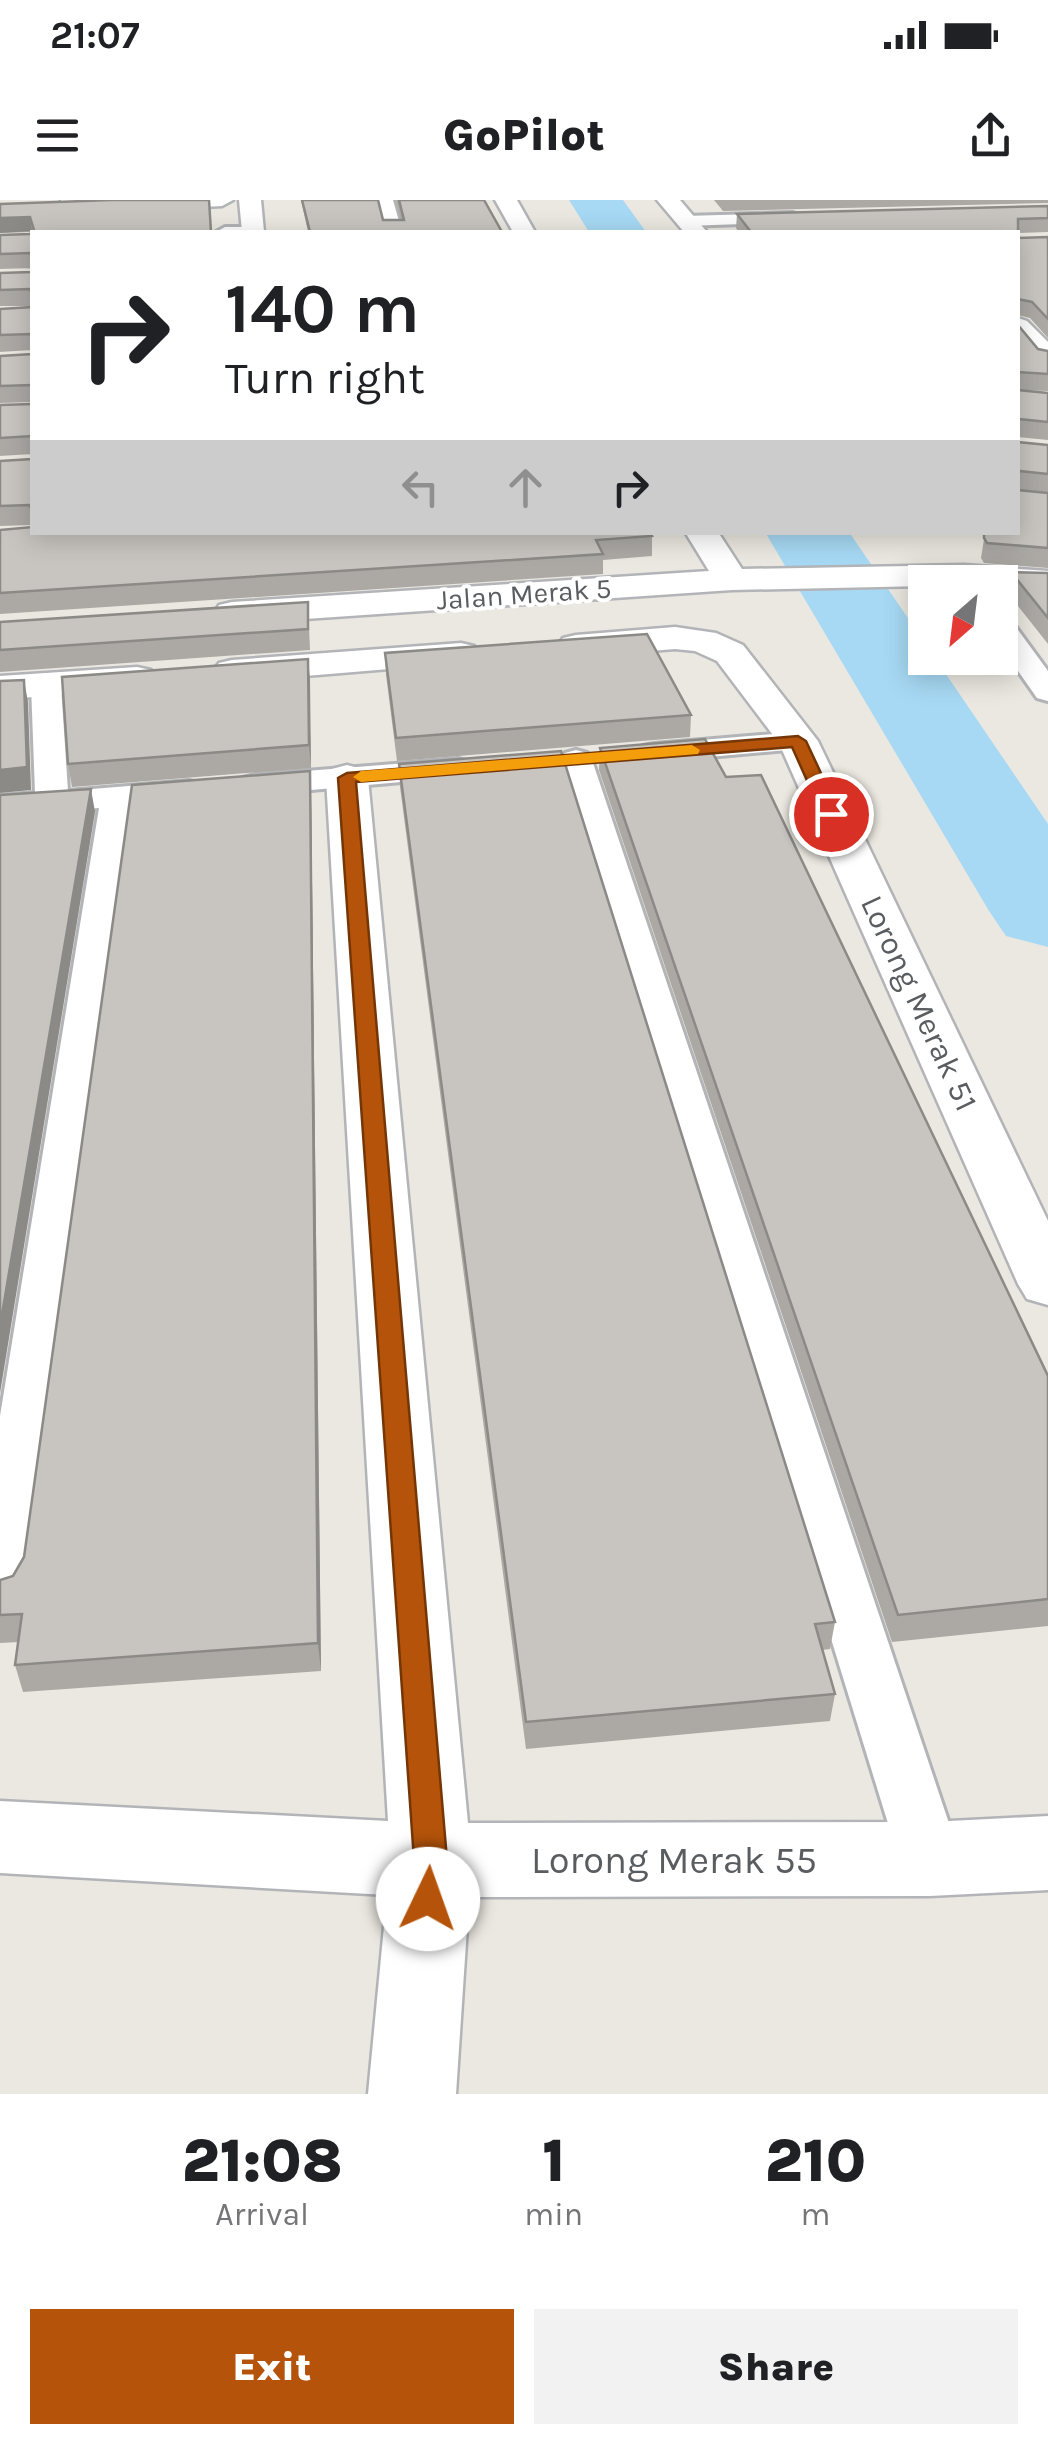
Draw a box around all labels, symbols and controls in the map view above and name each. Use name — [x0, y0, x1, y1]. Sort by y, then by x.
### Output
text: 21:07 — [50, 13, 140, 58]
icon: menu — [30, 108, 85, 163]
icon: share — [963, 108, 1018, 163]
text: GoPilot — [443, 109, 605, 161]
text: 140 m — [225, 268, 420, 350]
icon: right — [60, 270, 190, 400]
text: Turn right — [225, 352, 425, 404]
icon: left — [393, 460, 448, 515]
icon: ahead — [498, 460, 553, 515]
icon: right — [603, 460, 658, 515]
north arrow — [908, 565, 1018, 675]
map controls — [908, 565, 1018, 675]
street label: Jalan Merak 5 — [435, 571, 613, 617]
pin — [789, 772, 874, 857]
icon: arrive — [804, 787, 859, 842]
street label: Lorong Merak 51 — [853, 889, 985, 1117]
street label: Lorong Merak 55 — [531, 1838, 817, 1883]
position arrow — [376, 1847, 480, 1951]
text: 21:08 — [182, 2126, 343, 2196]
text: 1 — [542, 2126, 565, 2196]
text: 210 — [765, 2126, 866, 2196]
text: Arrival — [215, 2196, 309, 2233]
text: min — [524, 2196, 583, 2233]
text: m — [801, 2196, 831, 2233]
button: Exit — [30, 2309, 514, 2424]
button: Share — [534, 2309, 1018, 2424]

